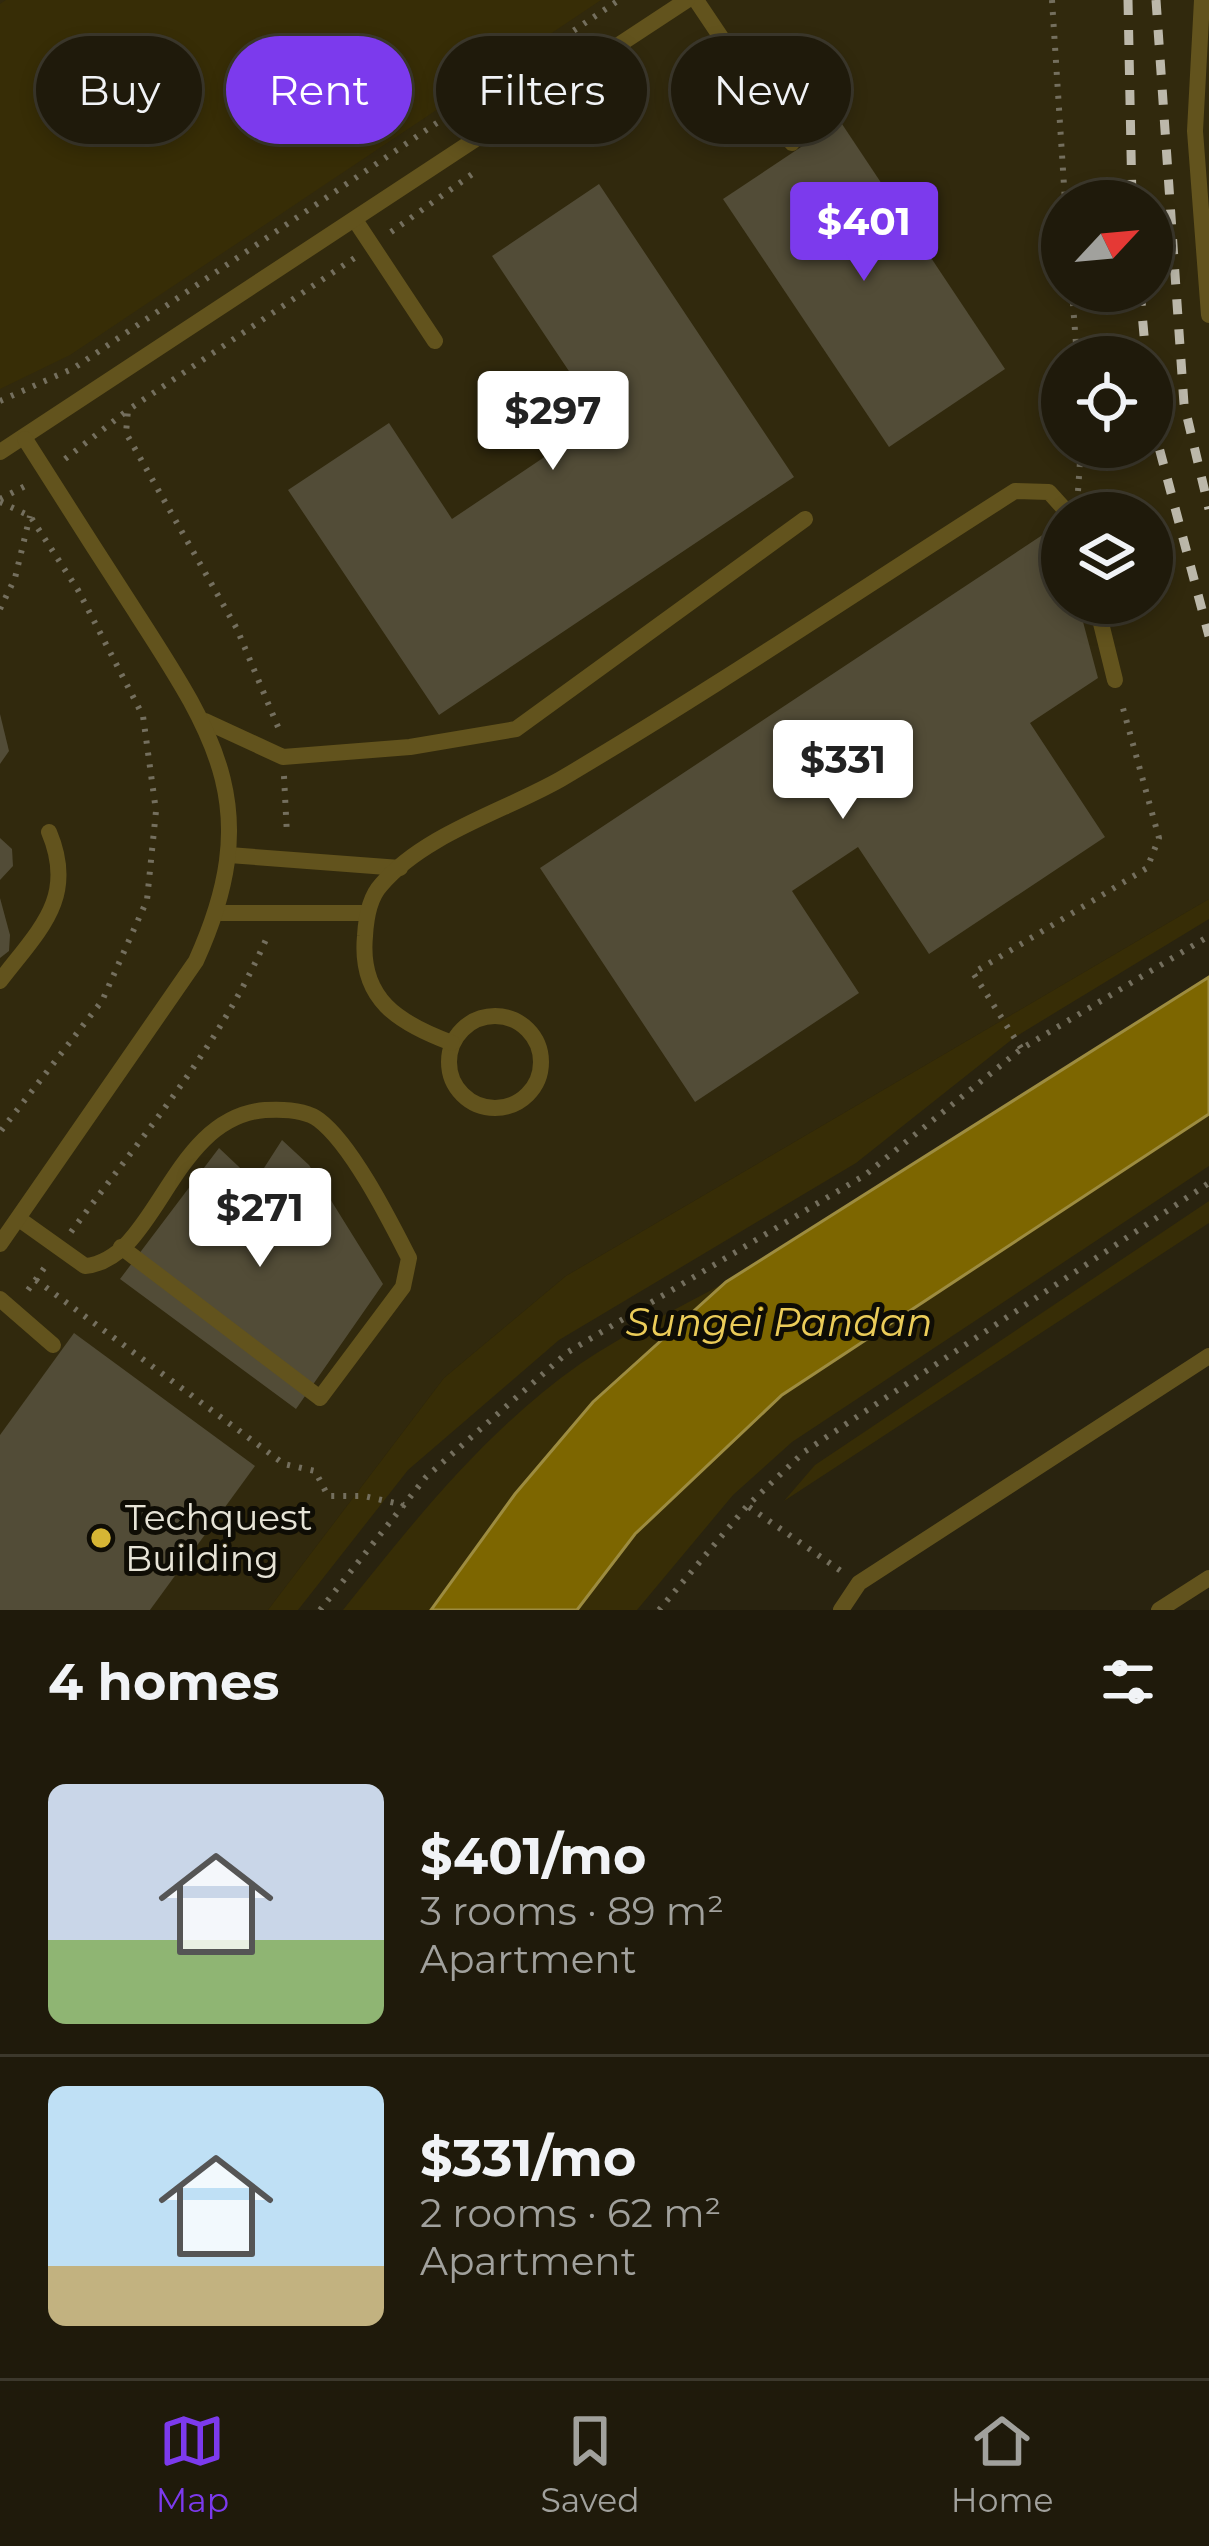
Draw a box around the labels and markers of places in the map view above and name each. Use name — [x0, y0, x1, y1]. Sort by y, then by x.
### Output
pin: $401 — [793, 182, 935, 284]
pin: $297 — [482, 371, 624, 473]
pin: $331 — [772, 720, 914, 822]
pin: $271 — [189, 1168, 331, 1270]
place label: Techquest Building — [125, 1495, 312, 1580]
marker: Techquest Building — [88, 1525, 114, 1551]

